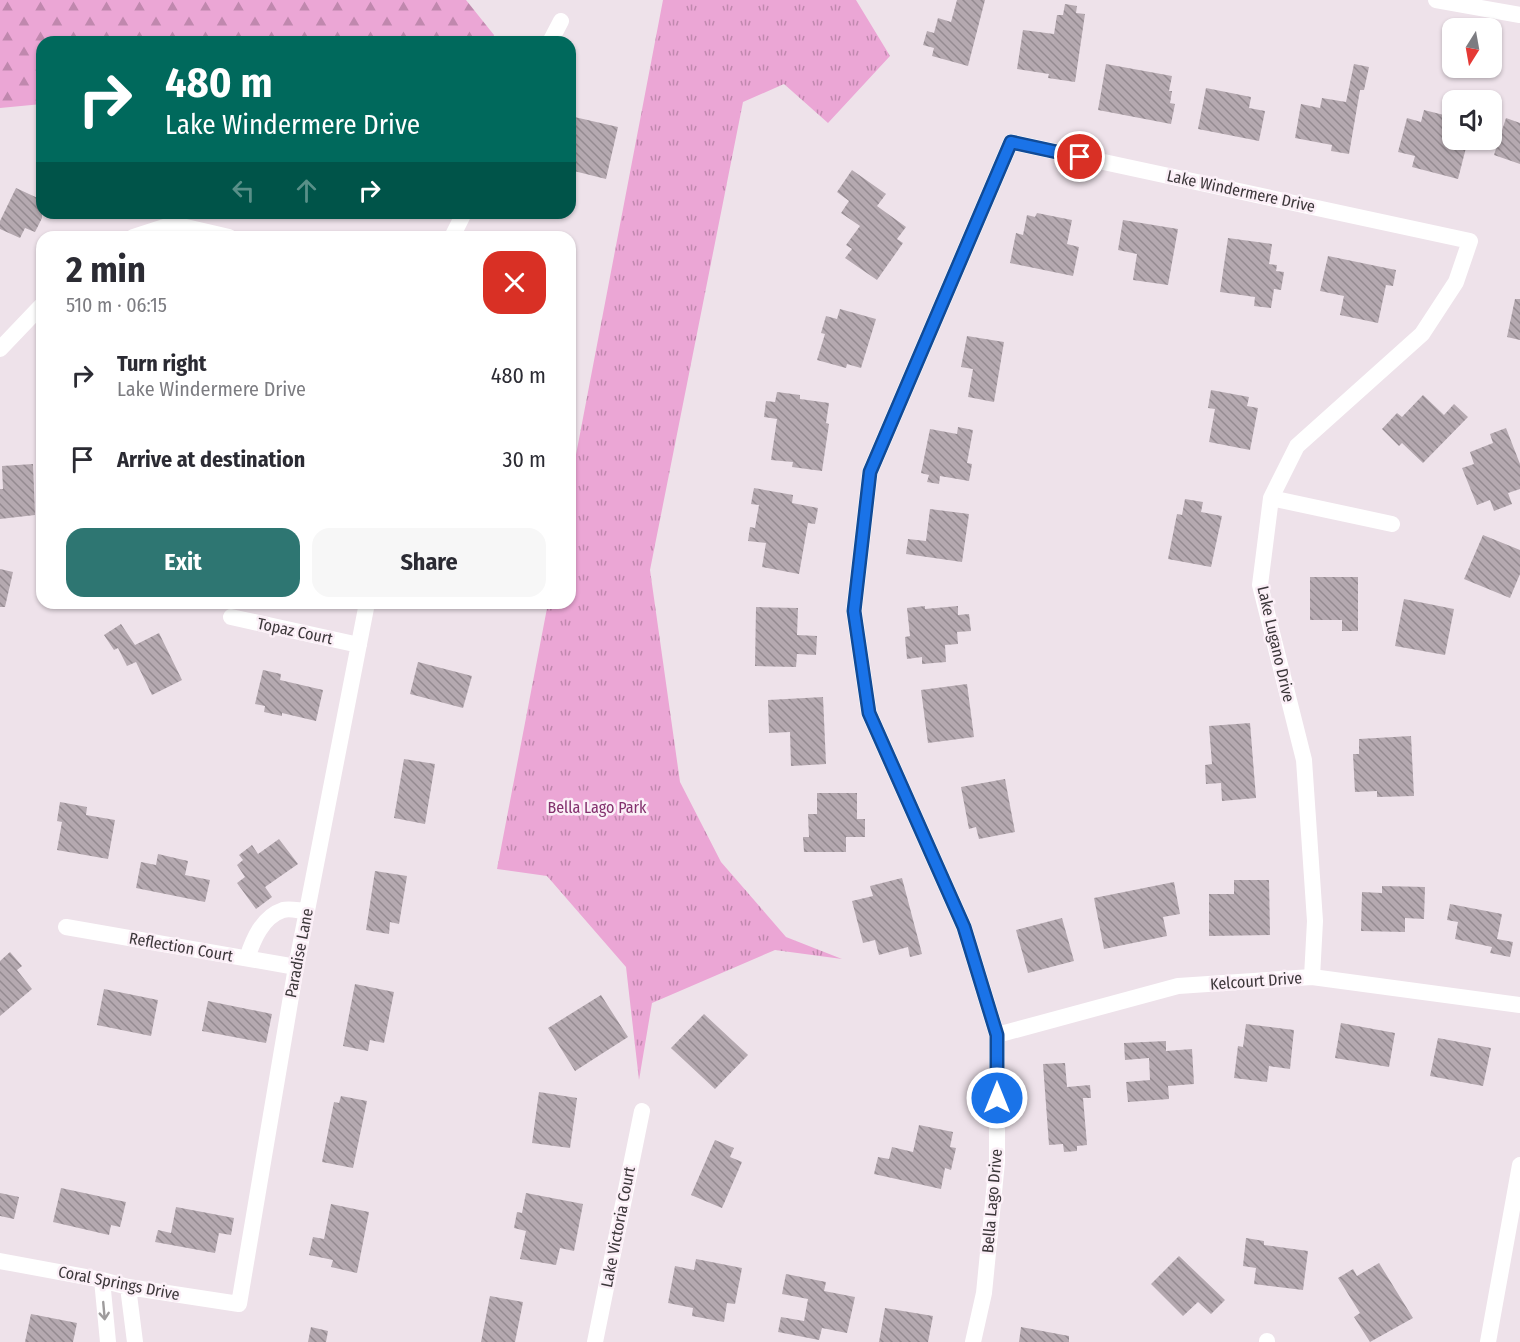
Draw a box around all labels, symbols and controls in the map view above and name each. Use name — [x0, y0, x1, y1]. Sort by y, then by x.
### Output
north arrow — [1442, 18, 1502, 78]
map controls — [1442, 18, 1502, 150]
text: 480 m — [165, 58, 272, 108]
icon: right — [66, 60, 144, 138]
button: sound — [1442, 90, 1502, 150]
text: Lake Windermere Drive — [165, 109, 420, 141]
pin — [1054, 131, 1105, 182]
icon: arrive — [1063, 140, 1096, 173]
street label: Lake Windermere Drive — [1165, 166, 1317, 216]
icon: left — [227, 174, 260, 207]
icon: ahead — [290, 174, 323, 207]
icon: right — [353, 174, 386, 207]
text: 2 min — [66, 248, 146, 292]
button: close — [483, 251, 546, 314]
text: 510 m · 06:15 — [66, 293, 167, 317]
text: Turn right — [117, 350, 206, 377]
icon: right — [66, 359, 99, 392]
text: 480 m — [491, 362, 546, 389]
text: Lake Windermere Drive — [117, 377, 306, 401]
icon: arrive — [66, 443, 99, 476]
text: Arrive at destination — [117, 446, 305, 473]
text: 30 m — [503, 446, 546, 473]
button: Exit — [66, 528, 300, 597]
button: Share — [312, 528, 546, 597]
street label: Lake Lugano Drive — [1253, 584, 1299, 704]
street label: Topaz Court — [256, 614, 335, 648]
park label: Bella Lago Park — [547, 798, 647, 817]
street label: Paradise Lane — [281, 907, 317, 999]
street label: Reflection Court — [128, 929, 235, 966]
street label: Kelcourt Drive — [1209, 968, 1303, 994]
position arrow — [965, 1066, 1029, 1130]
street label: Bella Lago Drive — [978, 1148, 1006, 1254]
street label: Lake Victoria Court — [597, 1164, 639, 1289]
street label: Coral Springs Drive — [57, 1262, 181, 1304]
one-way arrow — [99, 1300, 110, 1320]

